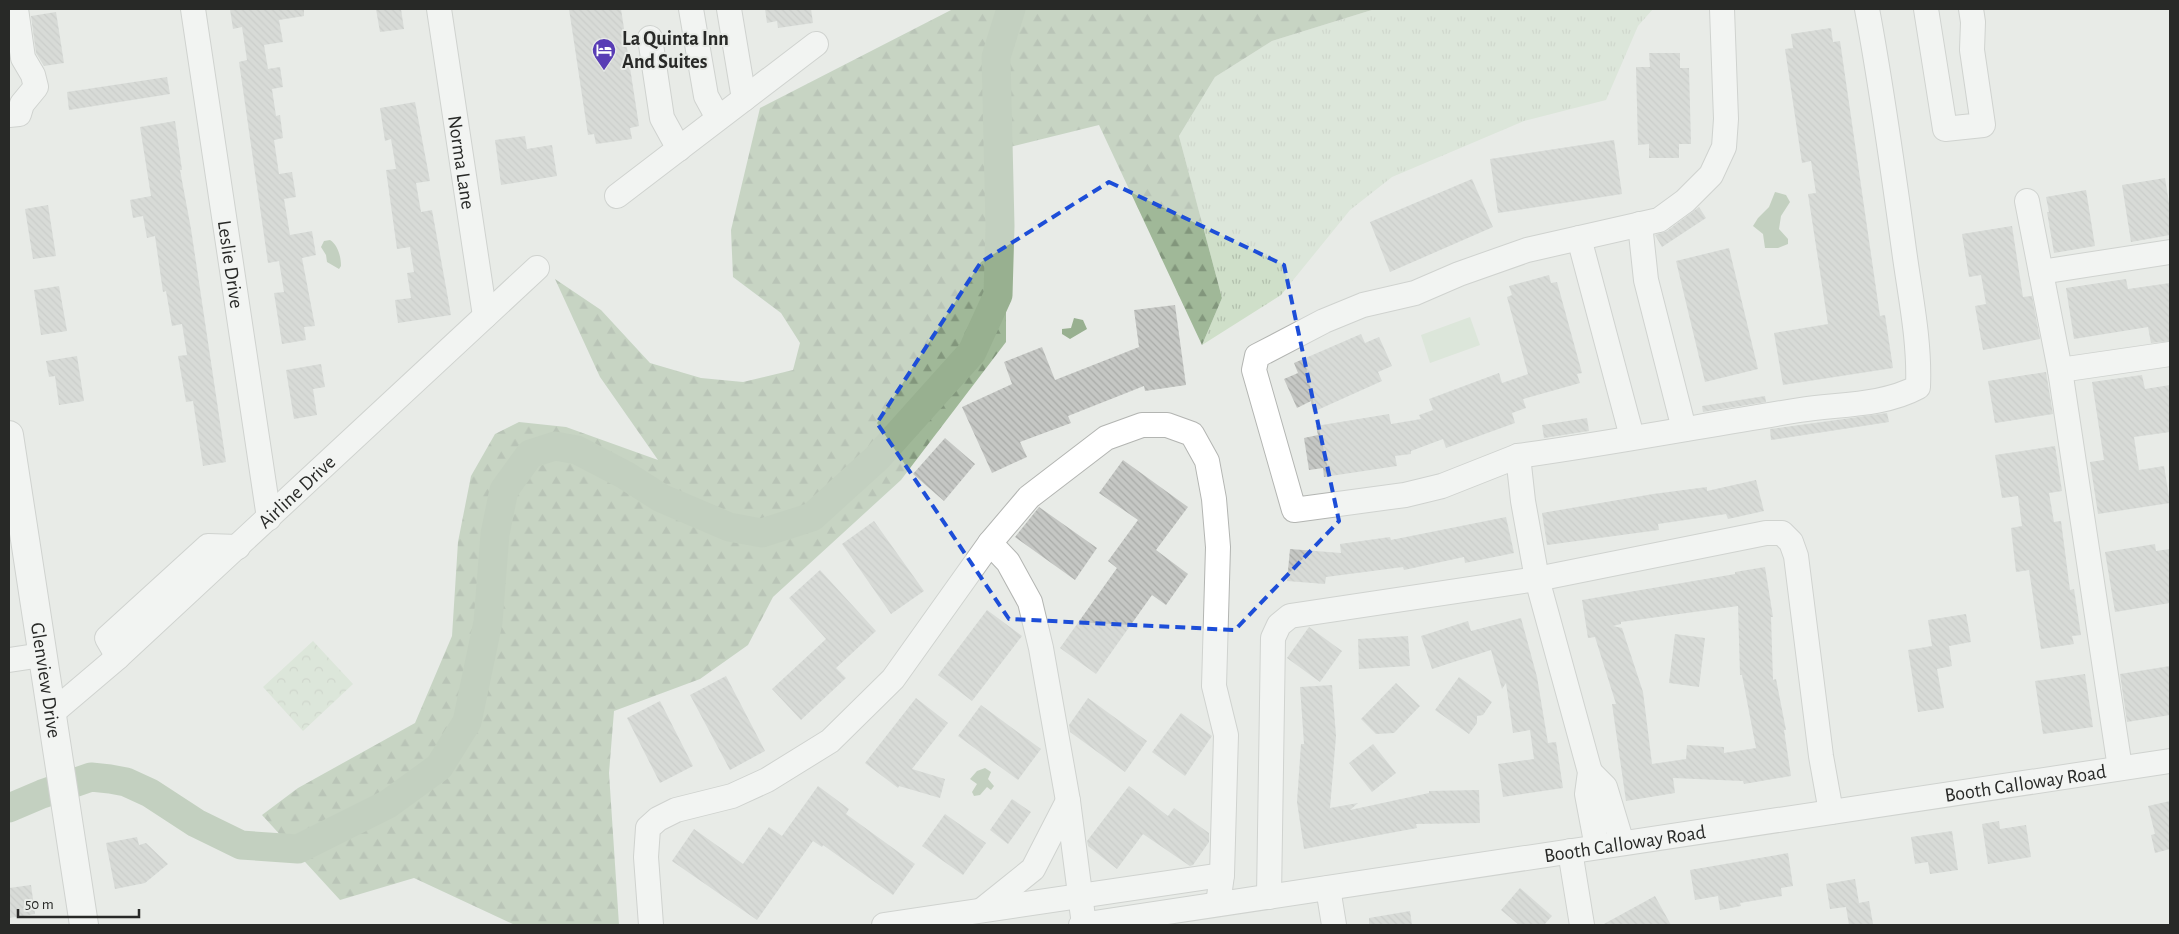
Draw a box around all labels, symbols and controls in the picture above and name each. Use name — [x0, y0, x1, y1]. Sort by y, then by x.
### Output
place label: La Quinta Inn And Suites — [622, 29, 729, 72]
hotel icon: La Quinta Inn And Suites — [591, 37, 617, 71]
street label: Norma Lane — [444, 114, 478, 211]
street label: Leslie Drive — [214, 219, 247, 310]
street label: Airline Drive — [255, 452, 340, 532]
street label: Glenview Drive — [27, 621, 64, 740]
street label: Booth Calloway Road — [1943, 762, 2108, 806]
street label: Booth Calloway Road — [1543, 822, 1707, 866]
scale bar — [18, 886, 139, 918]
text: 50 m — [25, 897, 54, 912]

